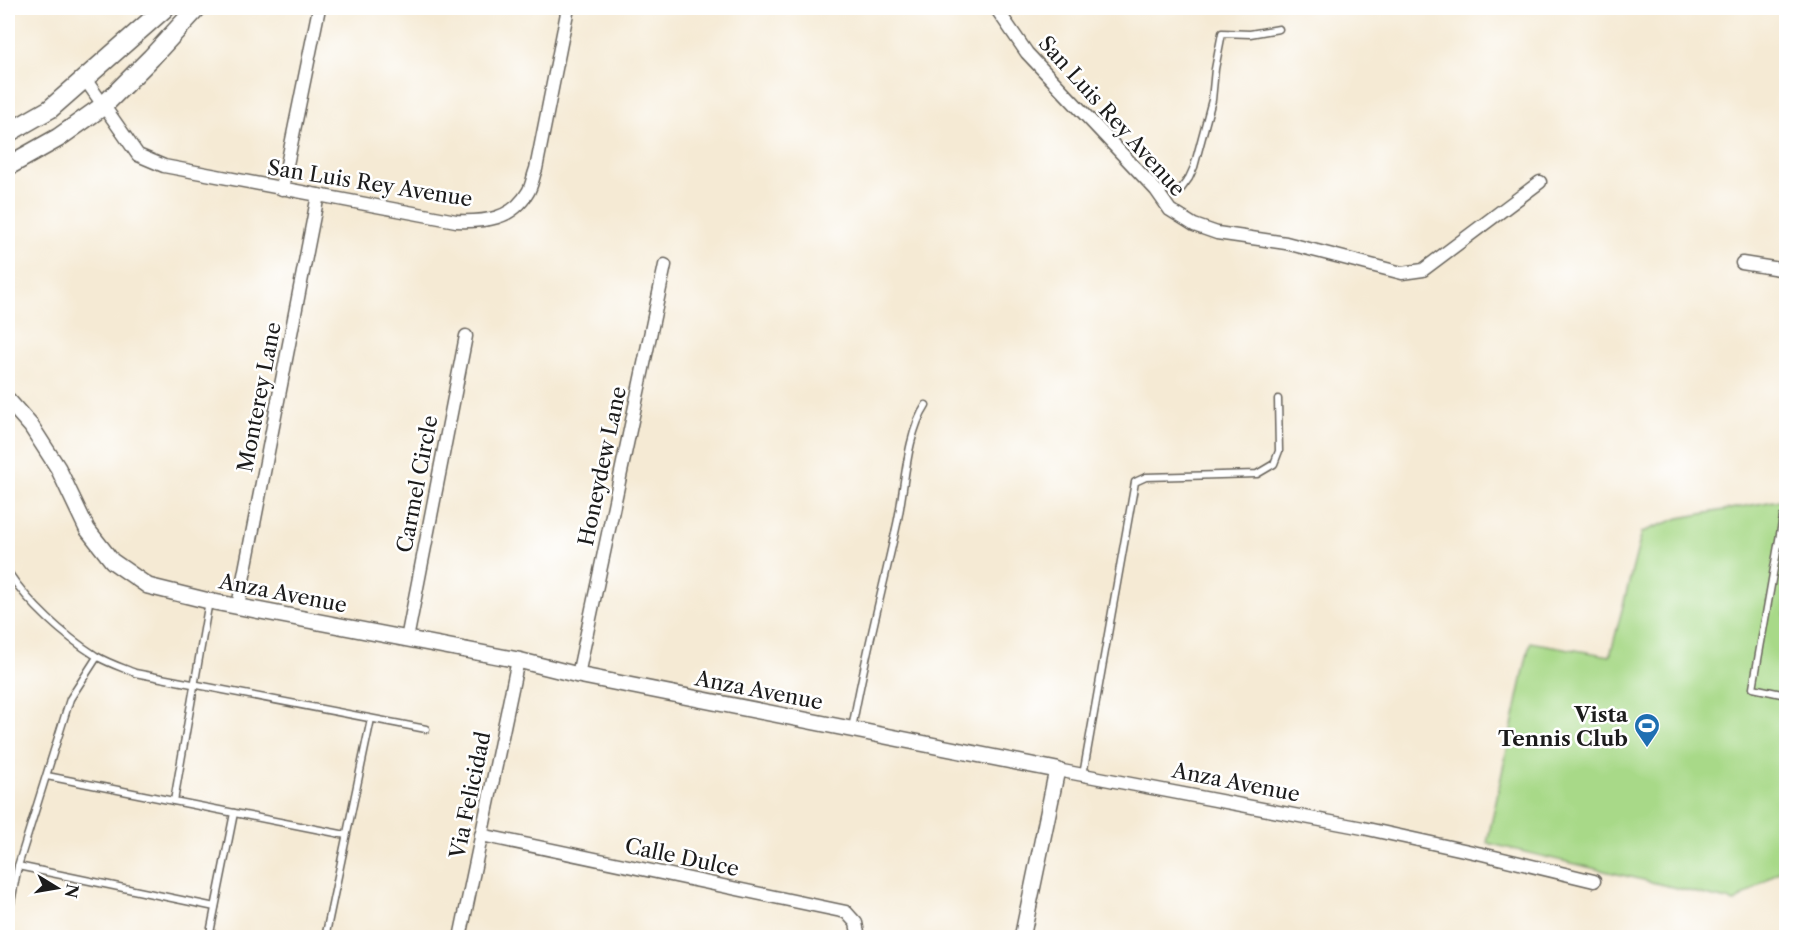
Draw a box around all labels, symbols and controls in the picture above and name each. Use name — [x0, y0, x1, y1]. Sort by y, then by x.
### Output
street label: San Luis Rey Avenue — [1033, 31, 1191, 201]
street label: San Luis Rey Avenue — [266, 154, 474, 212]
street label: Monterey Lane — [232, 320, 286, 474]
street label: Honeydew Lane — [573, 384, 631, 548]
street label: Carmel Circle — [391, 413, 443, 555]
street label: Anza Avenue — [216, 568, 349, 618]
street label: Anza Avenue — [692, 665, 825, 715]
place label: Vista Tennis Club — [1498, 702, 1629, 751]
sports icon: Vista Tennis Club — [1632, 711, 1662, 749]
street label: Via Felicidad — [444, 729, 496, 862]
street label: Anza Avenue — [1169, 757, 1302, 807]
street label: Calle Dulce — [623, 833, 741, 881]
north arrow — [27, 858, 87, 918]
text: N — [61, 882, 83, 900]

